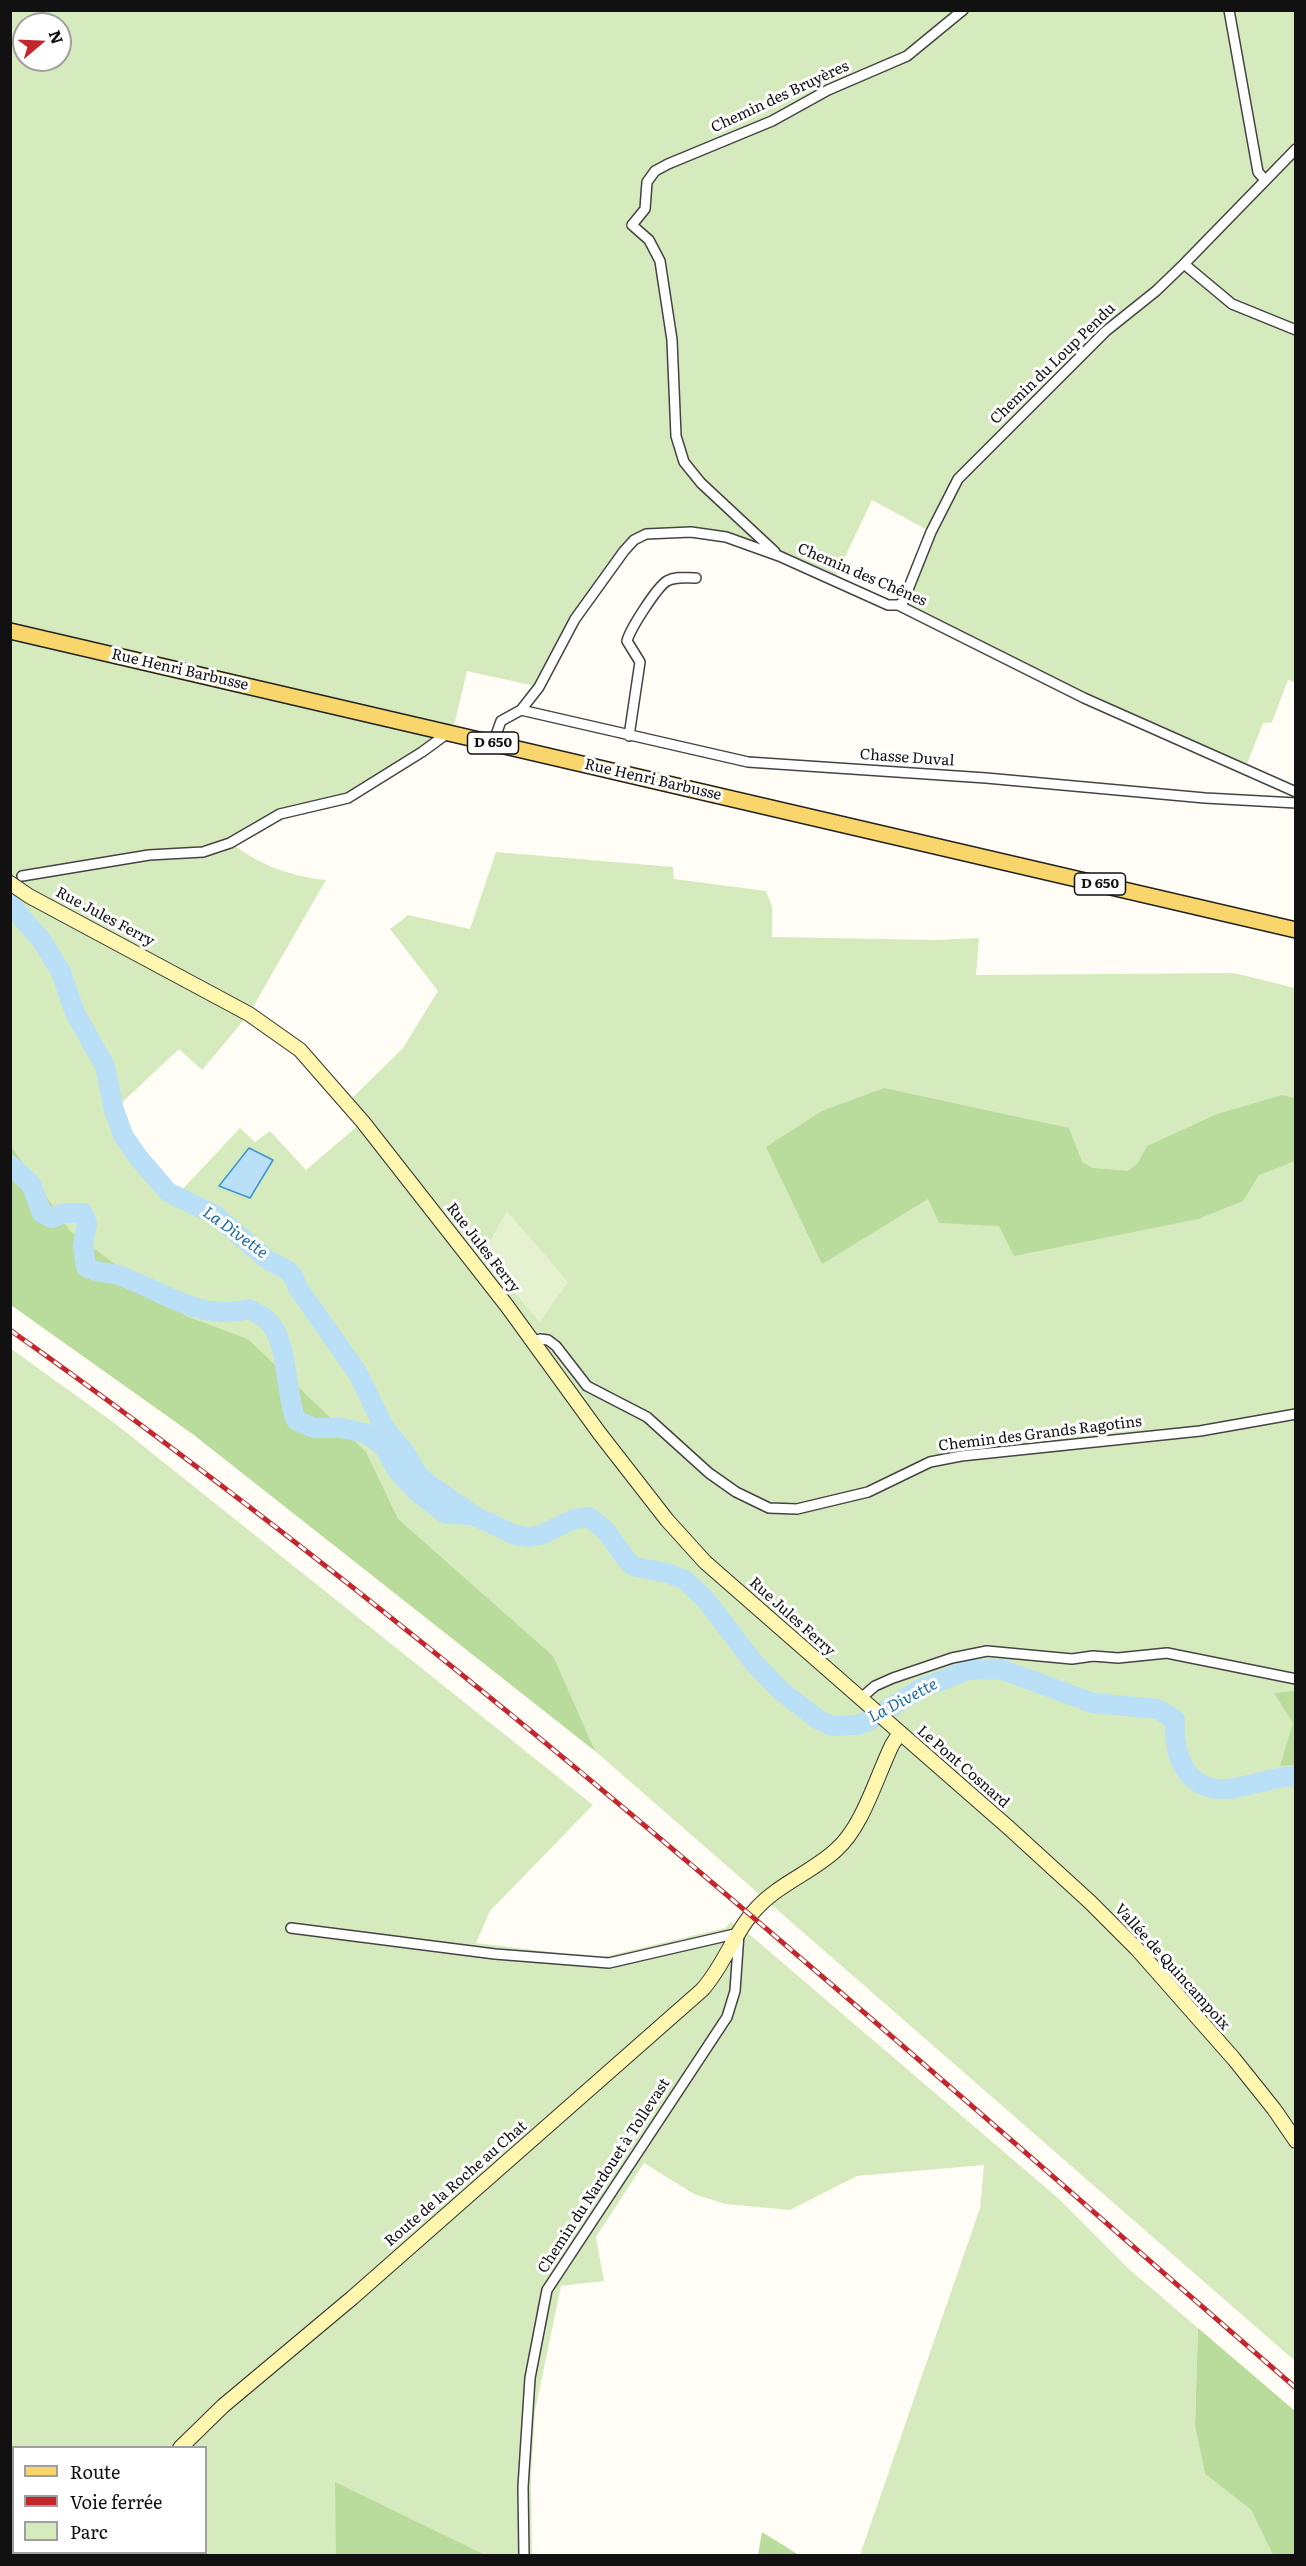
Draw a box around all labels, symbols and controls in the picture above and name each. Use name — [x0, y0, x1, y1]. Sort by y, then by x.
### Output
north arrow — [12, 12, 72, 72]
text: N — [44, 27, 71, 47]
street label: Chemin des Bruyères — [708, 57, 852, 137]
street label: Chemin du Loup Pendu — [987, 300, 1119, 428]
street label: Chemin des Chênes — [795, 540, 929, 610]
street label: Rue Henri Barbusse — [110, 645, 250, 695]
road number: D 650 — [468, 732, 518, 754]
street label: Chasse Duval — [859, 746, 955, 770]
street label: Rue Henri Barbusse — [583, 755, 723, 805]
road number: D 650 — [1074, 873, 1126, 895]
street label: Rue Jules Ferry — [53, 883, 157, 951]
street label: Rue Jules Ferry — [442, 1199, 524, 1297]
water label: La Divette — [199, 1203, 271, 1263]
street label: Chemin des Grands Ragotins — [937, 1413, 1143, 1455]
street label: Rue Jules Ferry — [745, 1574, 839, 1660]
water label: La Divette — [865, 1675, 941, 1727]
street label: Le Pont Cosnard — [913, 1722, 1013, 1812]
street label: Vallée de Quincampoix — [1111, 1900, 1233, 2034]
street label: Chemin du Nardouet à Tollevast — [534, 2075, 674, 2277]
street label: Route de la Roche au Chat — [381, 2117, 531, 2251]
legend — [12, 2446, 207, 2554]
text: Route — [70, 2458, 120, 2485]
text: Voie ferrée — [70, 2488, 162, 2515]
text: Parc — [70, 2518, 108, 2545]

